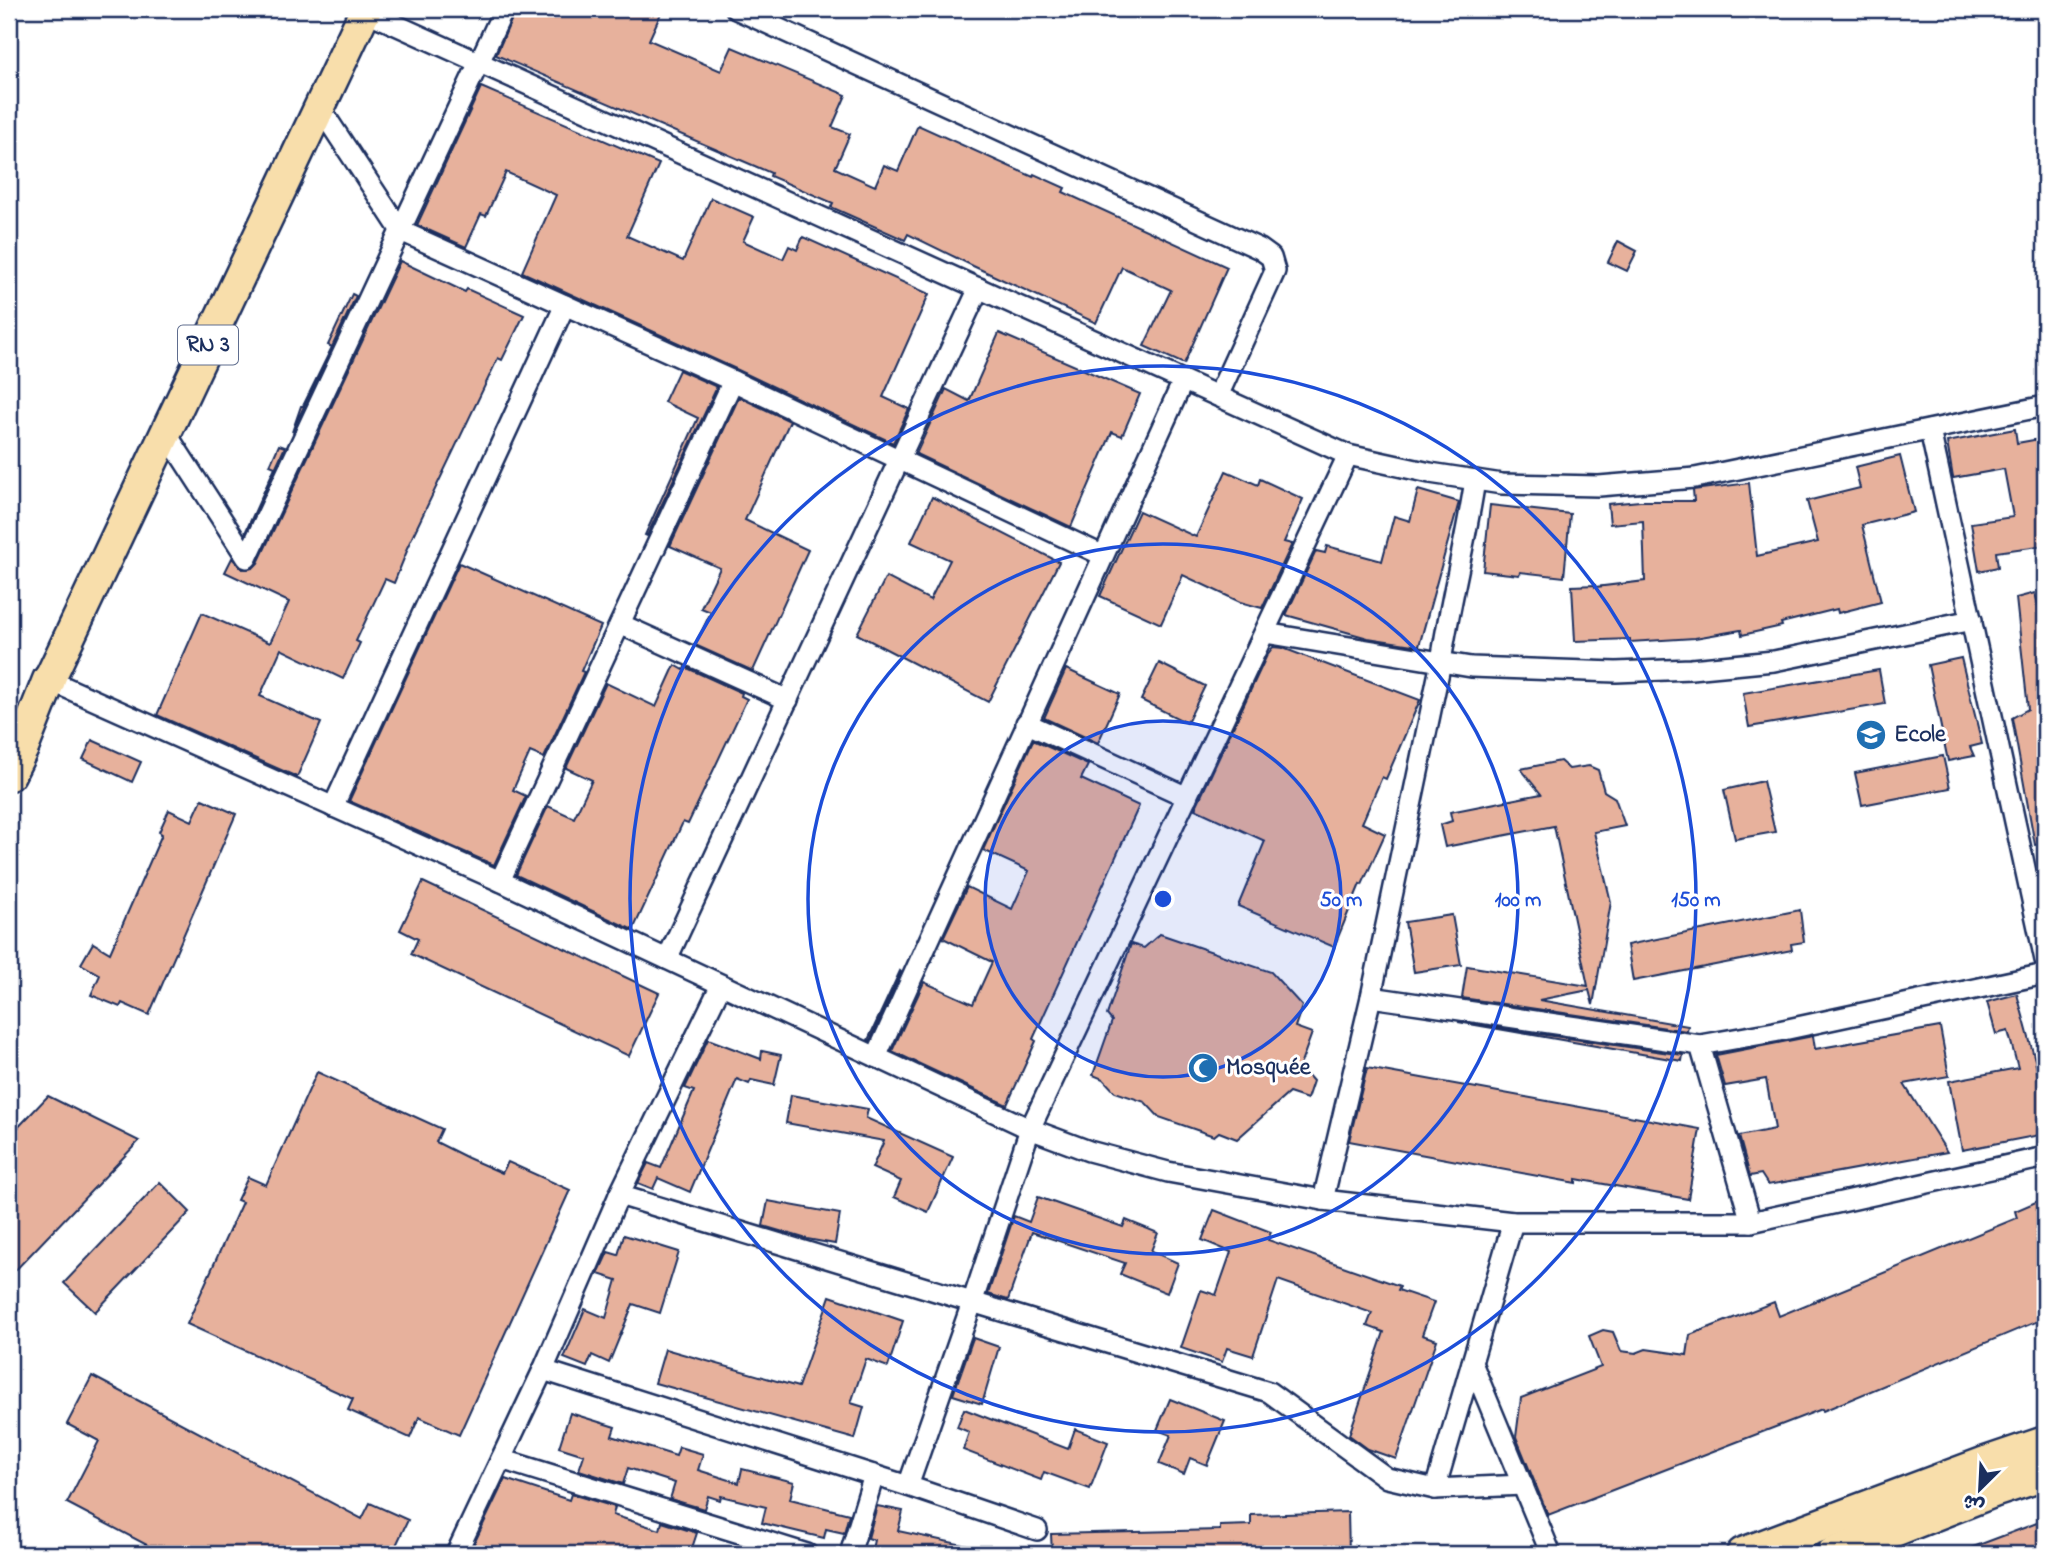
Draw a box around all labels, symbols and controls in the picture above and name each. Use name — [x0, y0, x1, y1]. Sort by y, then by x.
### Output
road number: RN 3 — [178, 326, 238, 364]
school or university icon: Ecole — [1854, 718, 1888, 752]
place label: Ecole — [1894, 718, 1947, 753]
text: 50 m — [1320, 886, 1362, 916]
text: 100 m — [1495, 886, 1541, 916]
text: 150 m — [1671, 886, 1721, 916]
centre of rings — [1151, 887, 1175, 911]
mosque icon: Mosquée — [1186, 1051, 1220, 1085]
place label: Mosquée — [1226, 1051, 1312, 1086]
north arrow — [1946, 1454, 2016, 1524]
text: ش — [1959, 1486, 1989, 1519]

